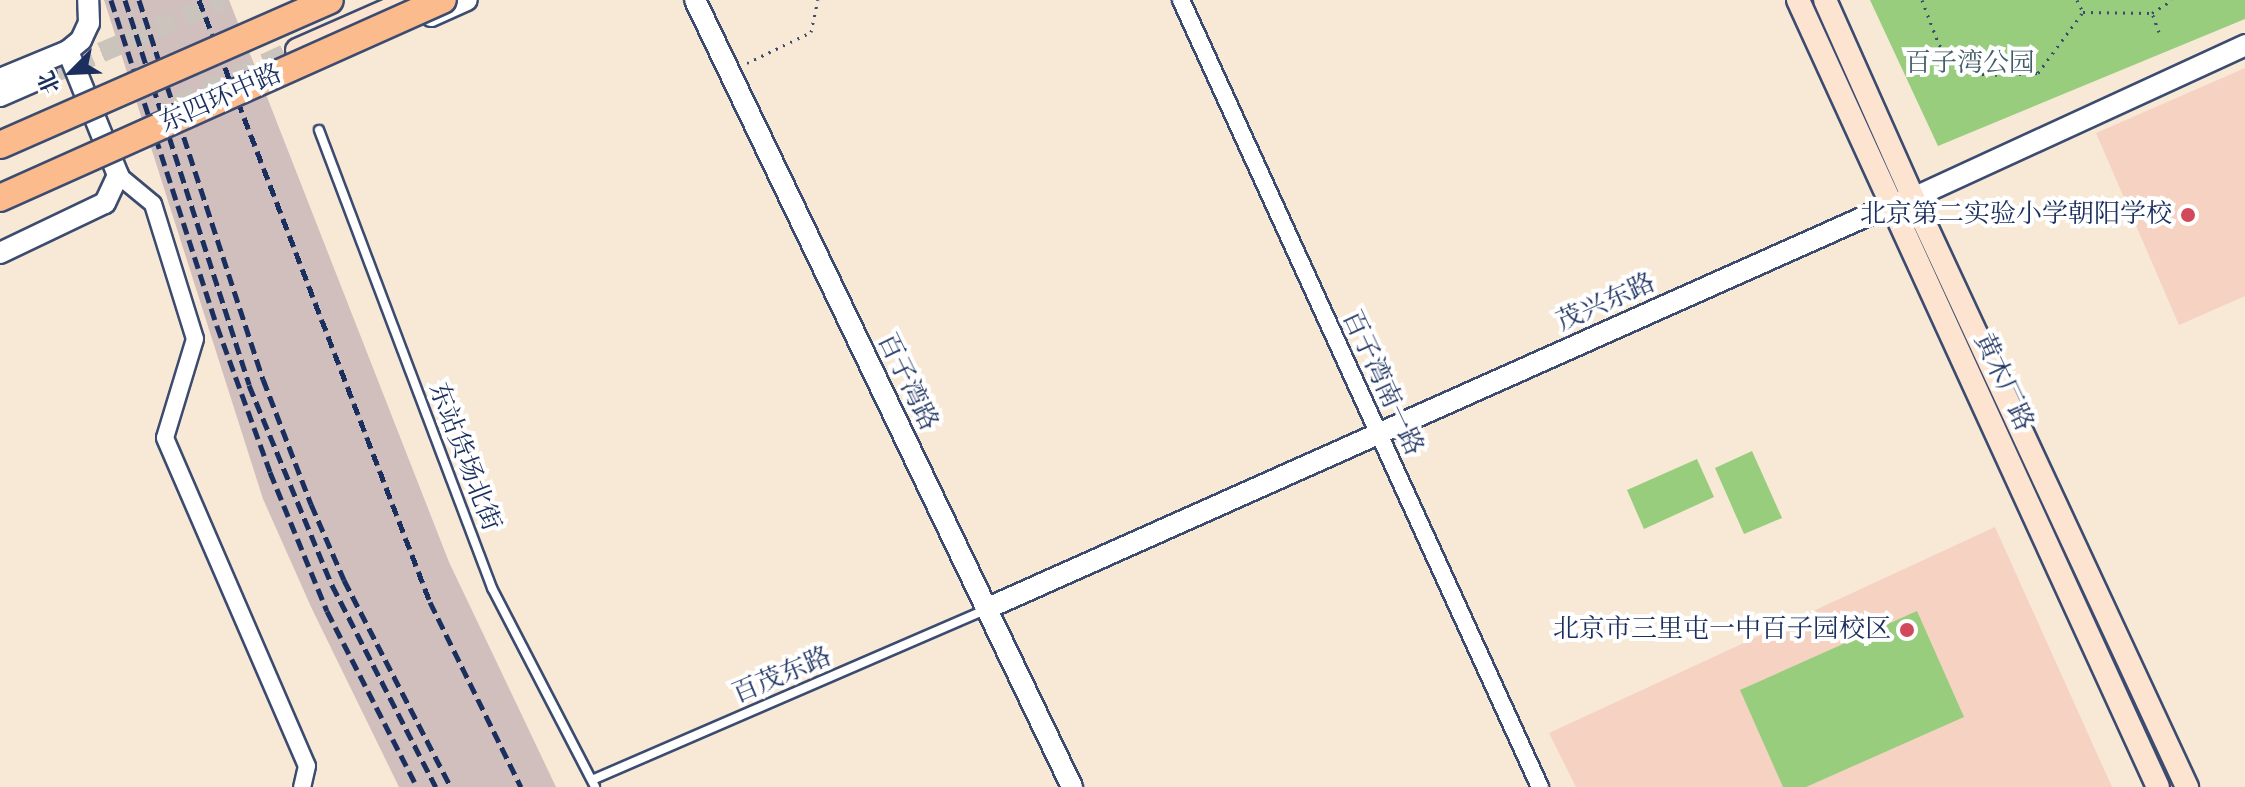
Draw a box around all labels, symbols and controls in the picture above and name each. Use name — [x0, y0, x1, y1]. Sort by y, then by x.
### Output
north arrow — [32, 32, 112, 112]
park label: 百子湾公园 — [1905, 48, 2035, 80]
street label: 东四环中路 — [155, 58, 287, 140]
text: 北 — [33, 66, 66, 98]
place label: 北京第二实验小学朝阳学校 — [1860, 199, 2172, 231]
marker: 北京第二实验小学朝阳学校 — [2179, 206, 2197, 224]
street label: 茂兴东路 — [1552, 268, 1660, 338]
street label: 百子湾南一路 — [1335, 306, 1429, 460]
street label: 百子湾路 — [870, 328, 944, 436]
street label: 黄木厂路 — [1967, 328, 2039, 436]
street label: 东站货场北街 — [421, 379, 507, 535]
place label: 北京市三里屯一中百子园校区 — [1553, 614, 1891, 646]
marker: 北京市三里屯一中百子园校区 — [1898, 621, 1916, 639]
street label: 百茂东路 — [728, 641, 836, 711]

